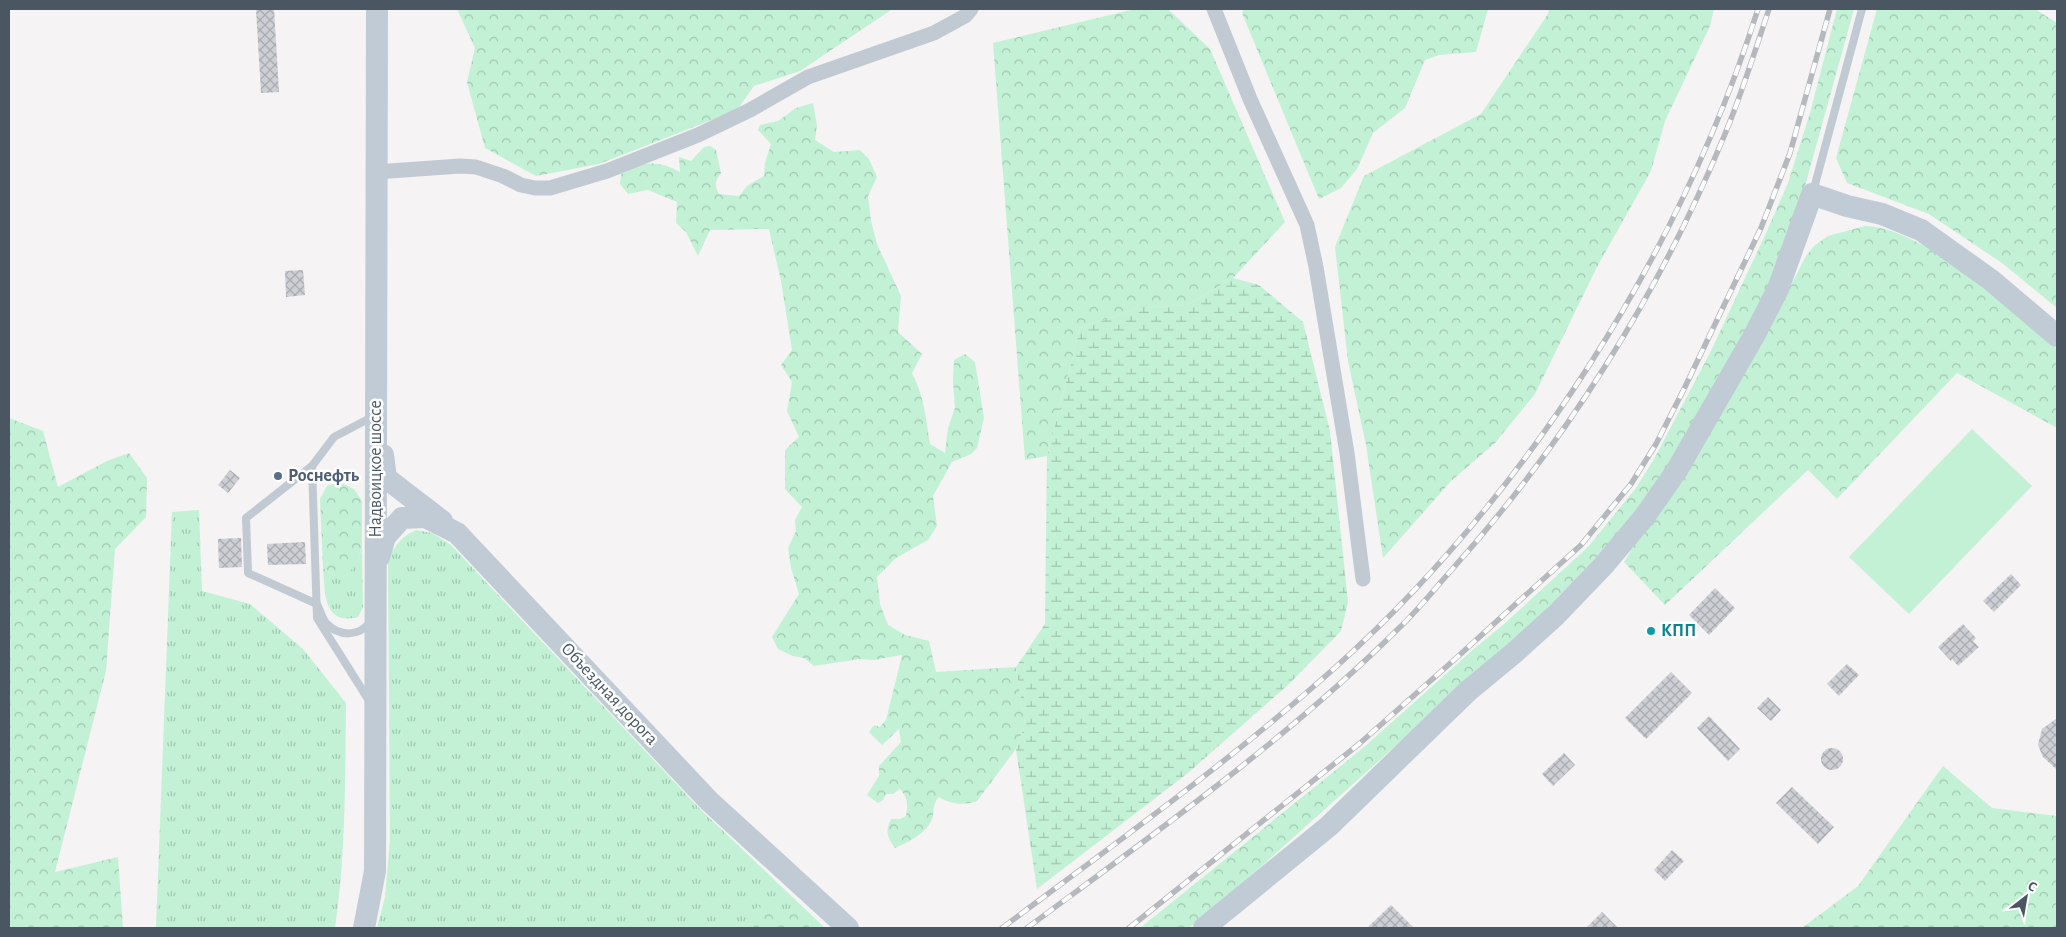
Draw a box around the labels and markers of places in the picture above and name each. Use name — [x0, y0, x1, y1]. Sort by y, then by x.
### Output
place label: Роснефть — [288, 467, 360, 485]
marker: Роснефть — [272, 470, 284, 482]
place label: КПП — [1661, 622, 1696, 640]
marker: КПП — [1645, 625, 1657, 637]

